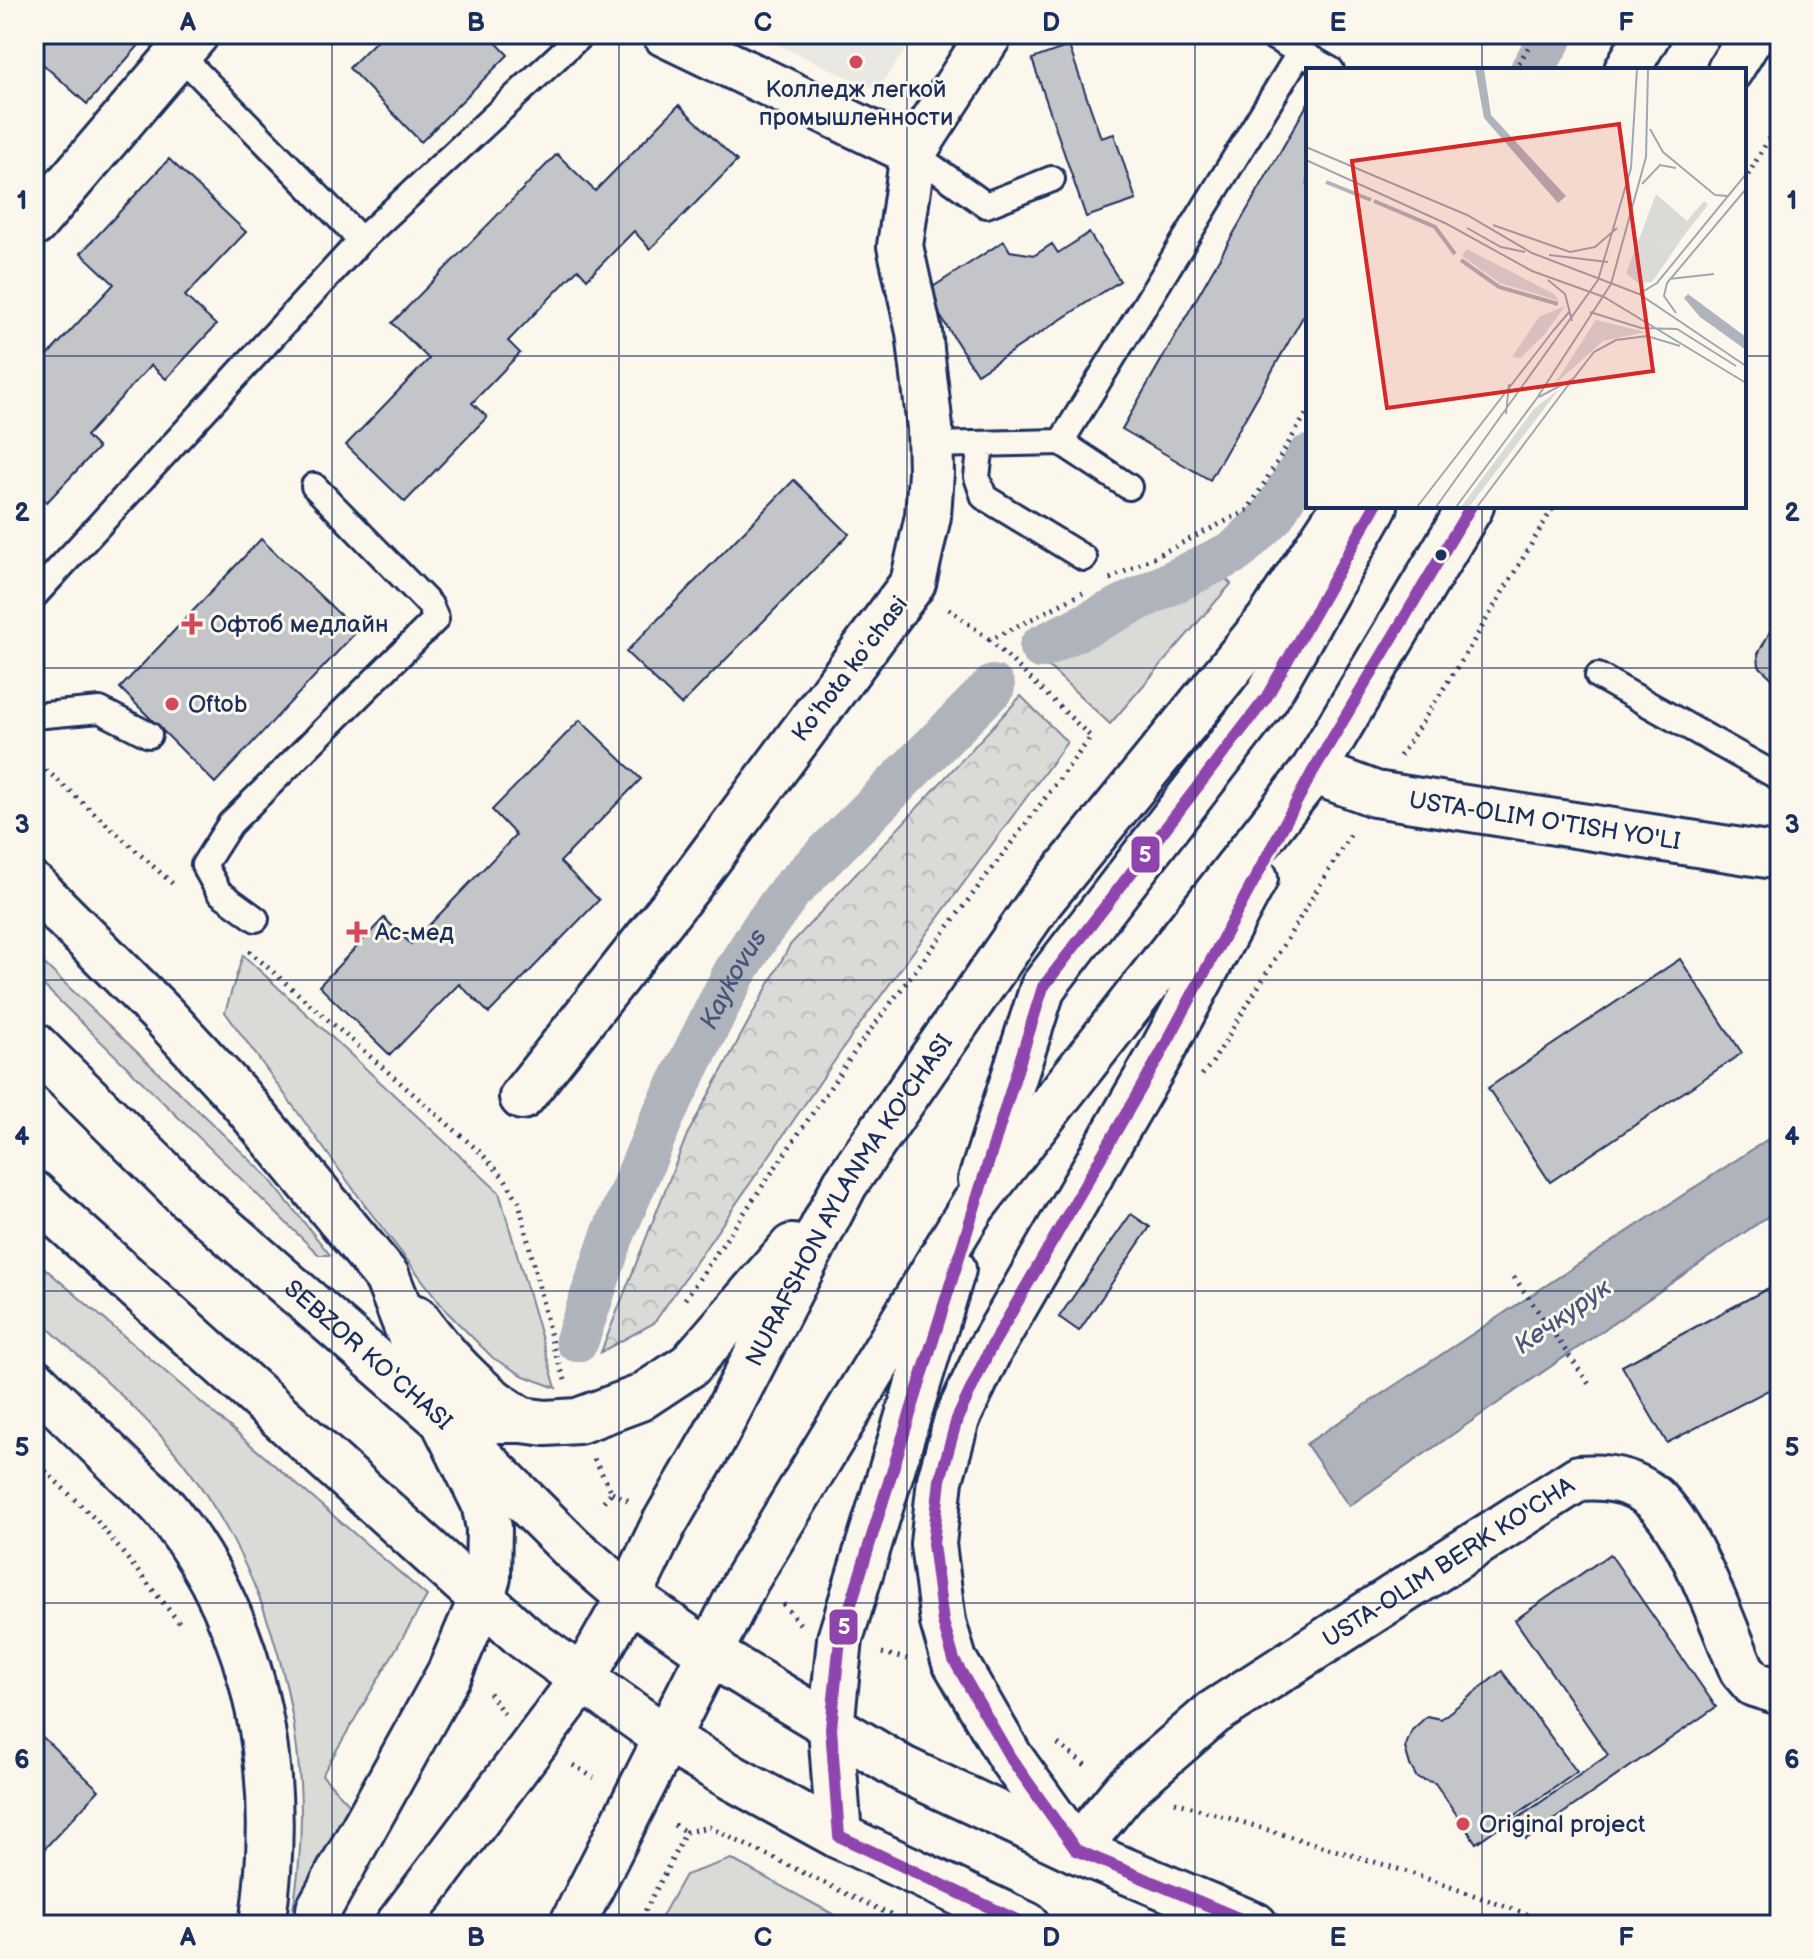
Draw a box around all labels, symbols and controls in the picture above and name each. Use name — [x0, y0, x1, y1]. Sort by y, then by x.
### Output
text: A — [179, 8, 196, 39]
text: B — [467, 8, 485, 39]
text: C — [754, 8, 772, 39]
text: D — [1042, 8, 1060, 39]
text: E — [1330, 8, 1347, 39]
text: F — [1618, 8, 1634, 39]
marker: Колледж легкой промышленности — [847, 53, 865, 71]
inset map — [1306, 68, 1746, 508]
place label: Колледж легкой промышленности — [759, 75, 953, 132]
text: 1 — [17, 186, 27, 217]
text: 1 — [1787, 186, 1797, 217]
text: 2 — [14, 498, 30, 529]
text: 2 — [1784, 498, 1800, 529]
unlabelled marker — [1433, 547, 1449, 563]
street label: Koʻhota koʻchasi — [786, 590, 914, 748]
place label: Офтоб медлайн — [210, 610, 389, 639]
marker: Офтоб медлайн — [181, 613, 203, 635]
place label: Oftob — [188, 690, 248, 719]
marker: Oftob — [163, 695, 181, 713]
street label: USTA-OLIM O'TISH YO'LI — [1407, 785, 1683, 856]
text: 3 — [14, 810, 30, 841]
text: 3 — [1784, 810, 1800, 841]
line badge: 5 — [1130, 835, 1161, 874]
text: 5 — [1139, 842, 1152, 869]
place label: Ас-мед — [374, 918, 454, 947]
marker: Ас-мед — [346, 921, 368, 943]
water label: Kaykovus — [693, 923, 774, 1034]
street label: NURAFSHON AYLANMA KO'CHASI — [739, 1029, 959, 1371]
text: 4 — [14, 1122, 30, 1153]
text: 4 — [1784, 1122, 1800, 1153]
water label: Кечкурук — [1509, 1272, 1617, 1362]
street label: SEBZOR KO‘CHASI — [278, 1274, 459, 1436]
text: 5 — [14, 1433, 30, 1464]
text: 5 — [1784, 1433, 1800, 1464]
street label: USTA-OLIM BERK KO'CHA — [1317, 1470, 1580, 1653]
line badge: 5 — [828, 1608, 859, 1646]
text: 5 — [838, 1614, 851, 1641]
text: 6 — [14, 1745, 30, 1776]
text: 6 — [1784, 1745, 1800, 1776]
place label: Original project — [1479, 1810, 1646, 1839]
marker: Original project — [1454, 1815, 1472, 1833]
text: A — [179, 1923, 196, 1954]
text: B — [467, 1923, 485, 1954]
text: C — [754, 1923, 772, 1954]
text: D — [1042, 1923, 1060, 1954]
text: E — [1330, 1923, 1347, 1954]
text: F — [1618, 1923, 1634, 1954]

